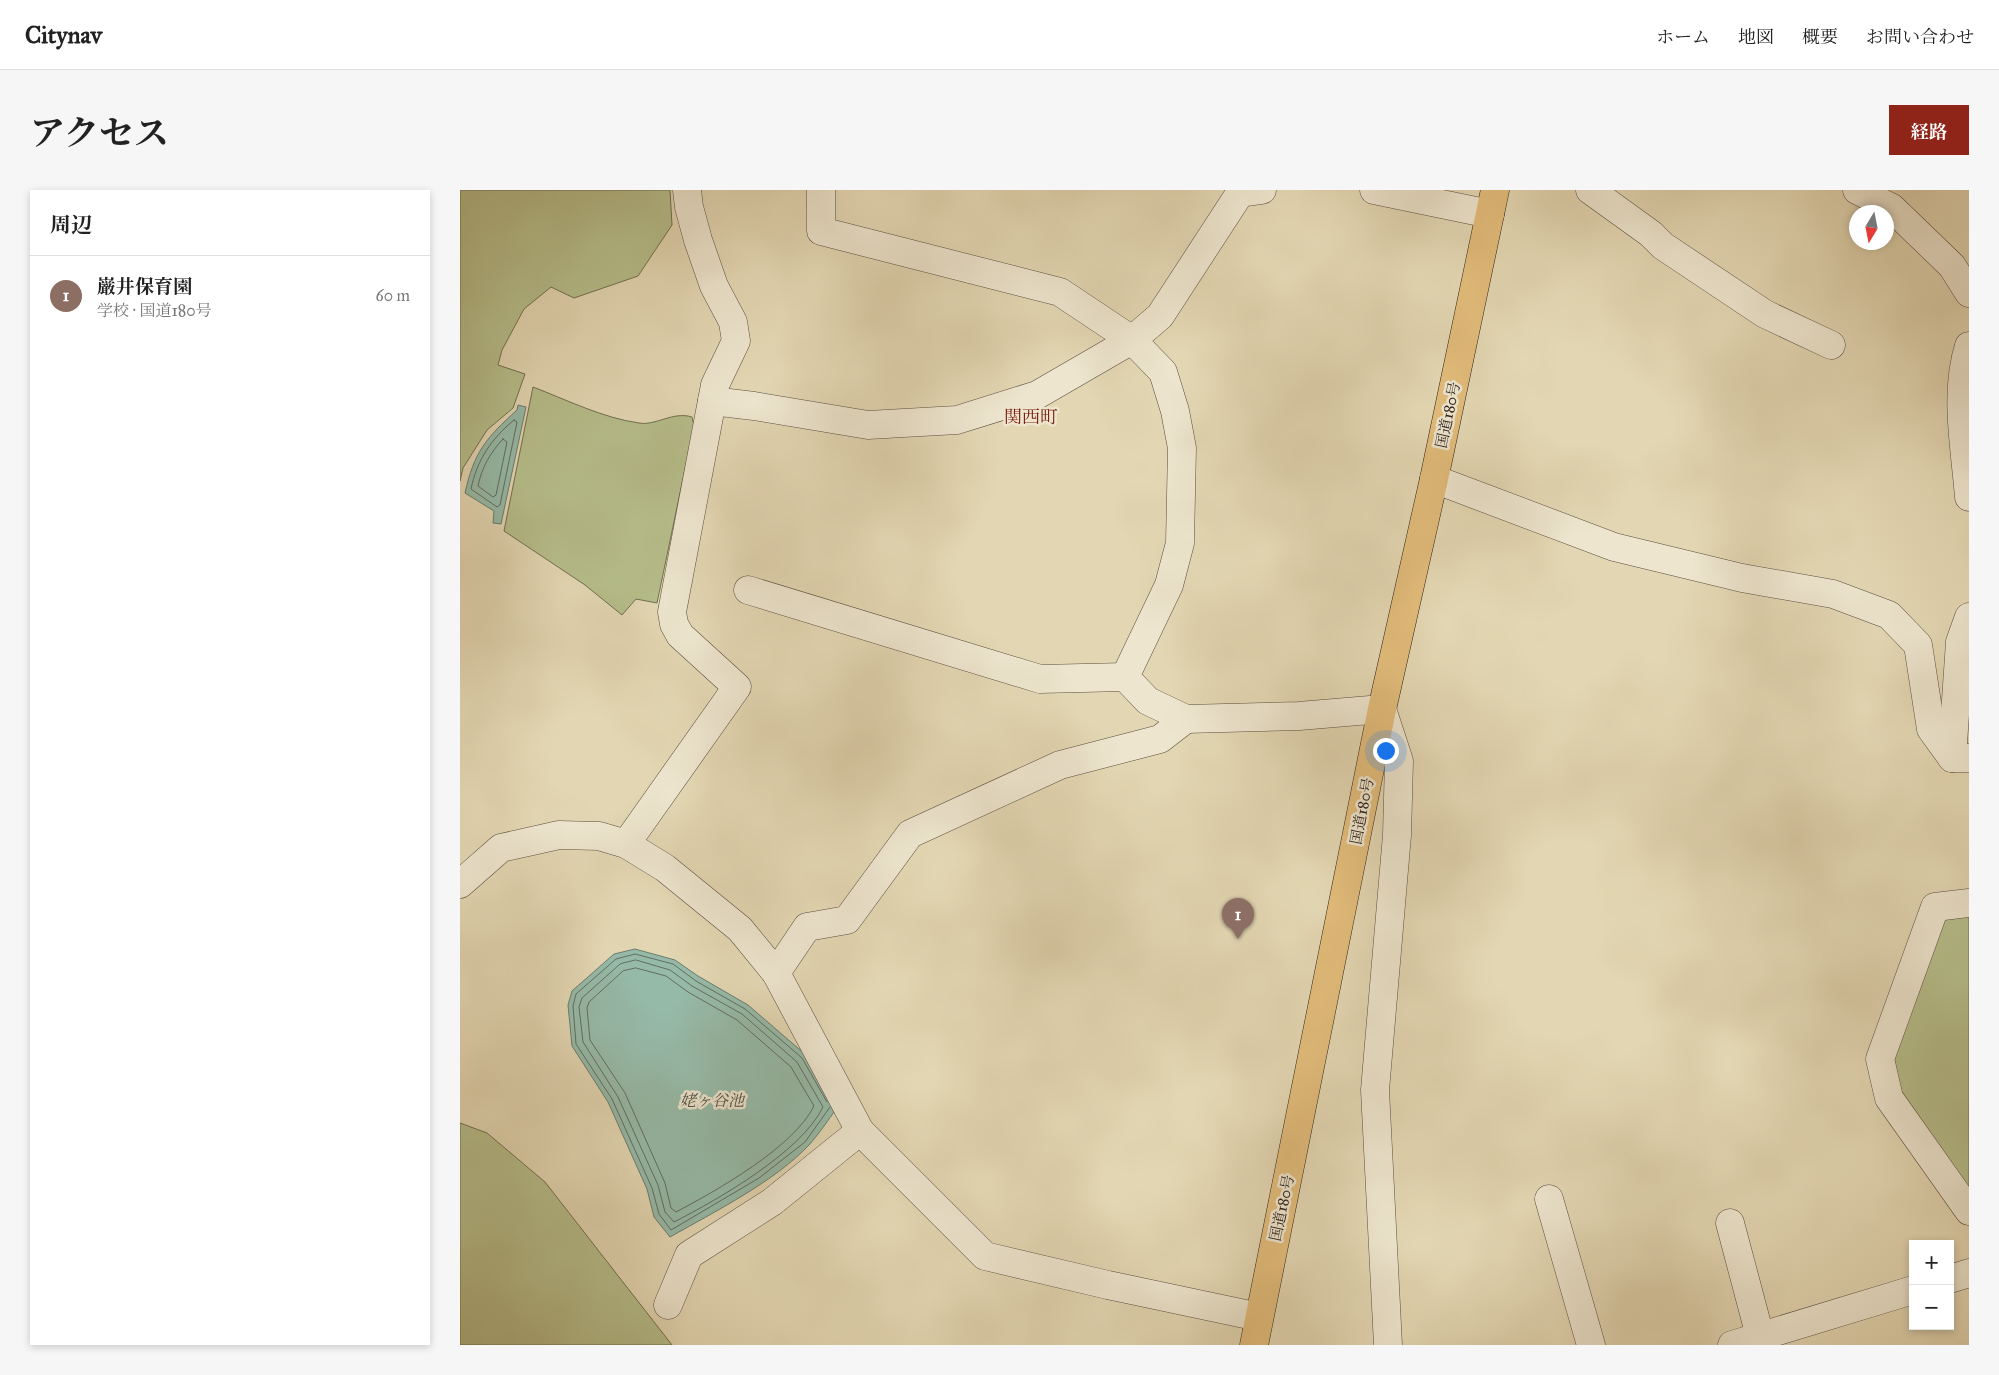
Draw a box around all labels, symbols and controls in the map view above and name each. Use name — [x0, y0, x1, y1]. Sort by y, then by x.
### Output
text: Citynav — [25, 20, 102, 50]
text: ホーム — [1656, 26, 1710, 48]
text: 地図 — [1738, 26, 1774, 48]
text: 概要 — [1802, 26, 1838, 48]
text: お問い合わせ — [1866, 26, 1974, 48]
button: 経路 — [1889, 105, 1969, 155]
text: アクセス — [30, 112, 169, 155]
north arrow — [1849, 205, 1894, 250]
text: 周辺 — [50, 212, 92, 238]
text: 巌井保育園 — [97, 275, 192, 298]
text: 1 — [63, 286, 69, 305]
text: 60 m — [376, 286, 410, 305]
text: 学校 · 国道180号 — [97, 301, 212, 320]
street label: 国道180号 — [1432, 380, 1464, 450]
district label: 関西町 — [1004, 406, 1058, 428]
your location — [1373, 738, 1399, 764]
street label: 国道180号 — [1347, 776, 1377, 846]
pin: 1 — [1222, 898, 1254, 939]
water label: 姥ヶ谷池 — [680, 1091, 746, 1110]
street label: 国道180号 — [1266, 1173, 1298, 1243]
map controls — [1909, 1240, 1954, 1330]
button: + — [1909, 1240, 1954, 1285]
button: − — [1909, 1285, 1954, 1330]

